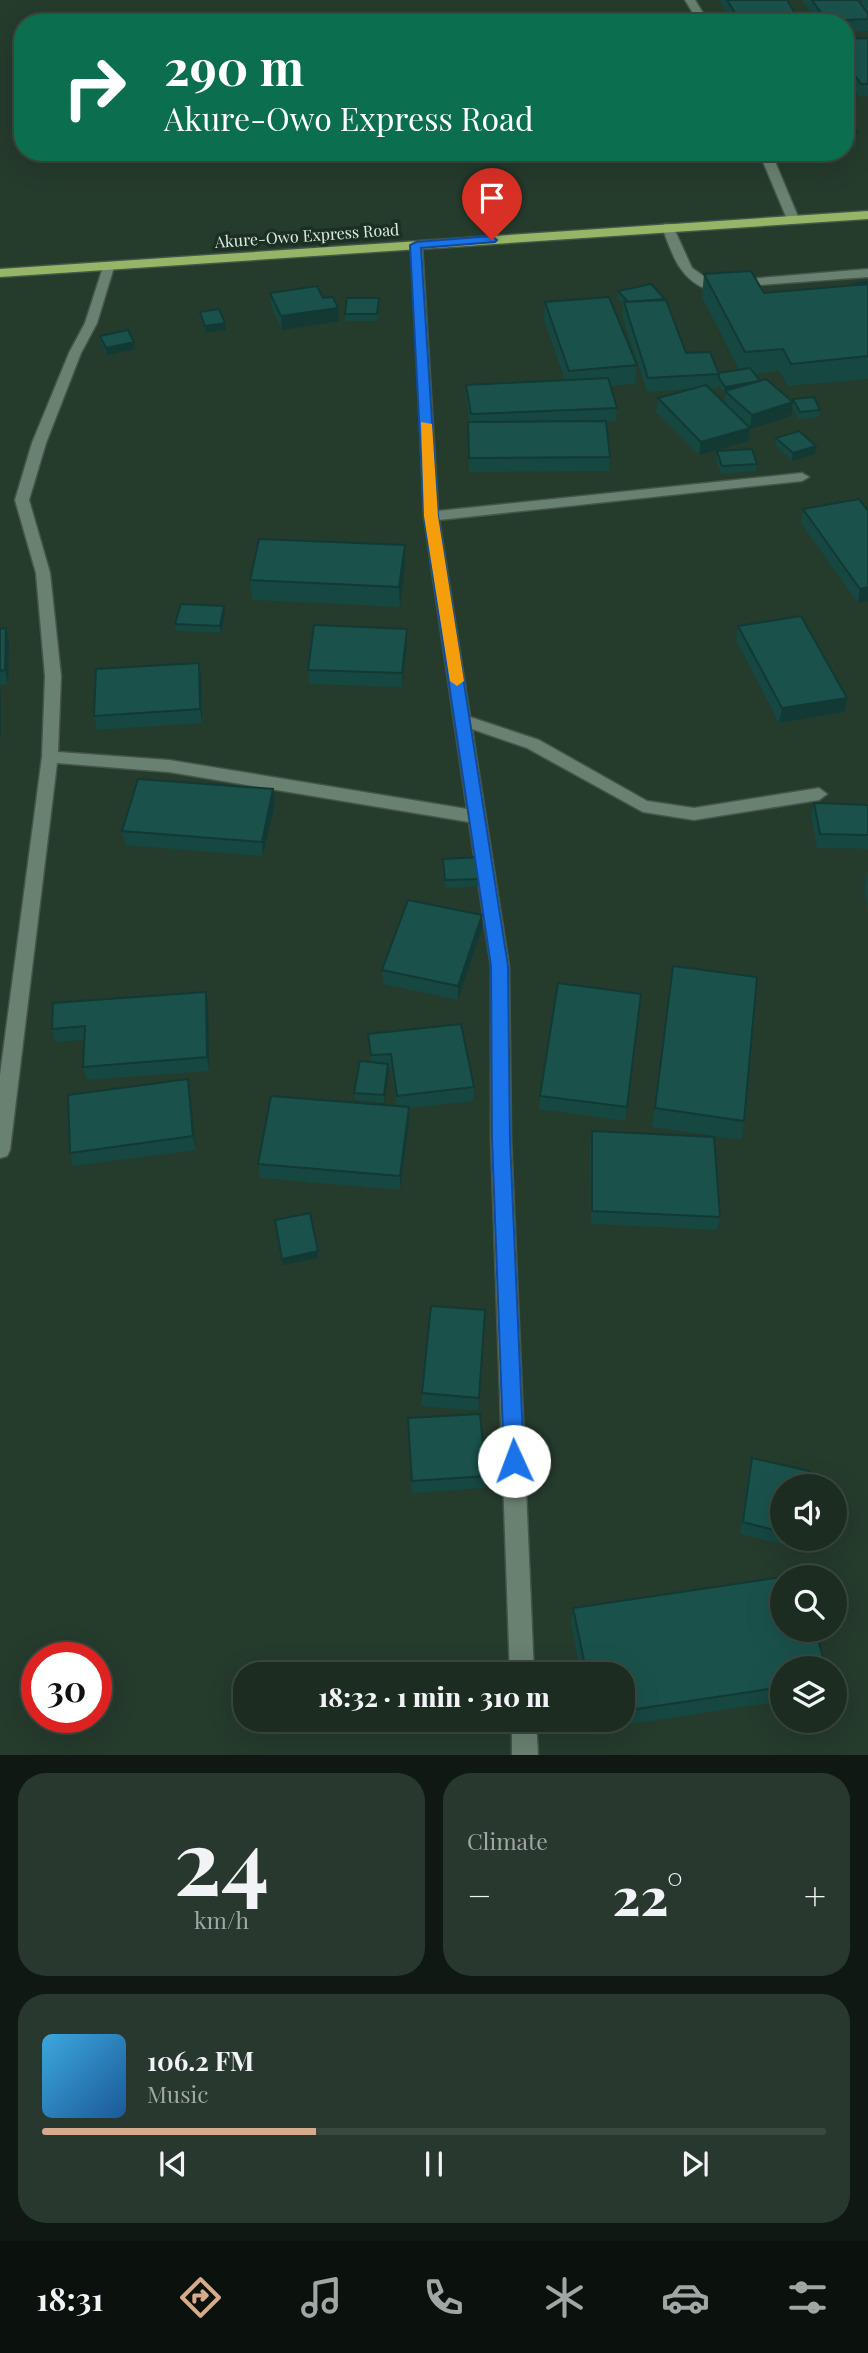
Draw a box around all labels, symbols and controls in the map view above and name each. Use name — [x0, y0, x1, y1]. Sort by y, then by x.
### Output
text: 290 m — [164, 33, 304, 98]
icon: right — [49, 42, 140, 133]
text: Akure-Owo Express Road — [164, 96, 534, 139]
pin — [462, 168, 522, 240]
icon: arrive — [473, 179, 511, 217]
street label: Akure-Owo Express Road — [213, 218, 400, 252]
position arrow — [477, 1424, 551, 1498]
map controls — [770, 1474, 847, 1733]
button: sound — [770, 1474, 847, 1551]
button: search — [770, 1565, 847, 1642]
speed limit sign: 30 — [21, 1642, 112, 1733]
button: layers — [770, 1656, 847, 1733]
text: 18:32 · 1 min · 310 m — [318, 1679, 550, 1714]
text: 24 — [174, 1798, 269, 1919]
text: Climate — [467, 1825, 548, 1856]
text: 22° — [612, 1860, 683, 1929]
text: − — [467, 1869, 492, 1920]
text: + — [804, 1869, 826, 1920]
text: km/h — [194, 1904, 249, 1935]
text: 106.2 FM — [147, 2043, 254, 2078]
text: Music — [147, 2078, 208, 2109]
icon: previous — [154, 2145, 192, 2183]
icon: pause — [415, 2145, 453, 2183]
icon: next — [676, 2145, 714, 2183]
icon: directions — [176, 2273, 225, 2322]
icon: music — [297, 2273, 346, 2322]
icon: phone — [419, 2273, 468, 2322]
icon: climate — [540, 2273, 589, 2322]
icon: car — [661, 2273, 710, 2322]
icon: filters — [783, 2273, 832, 2322]
text: 18:31 — [36, 2276, 104, 2319]

